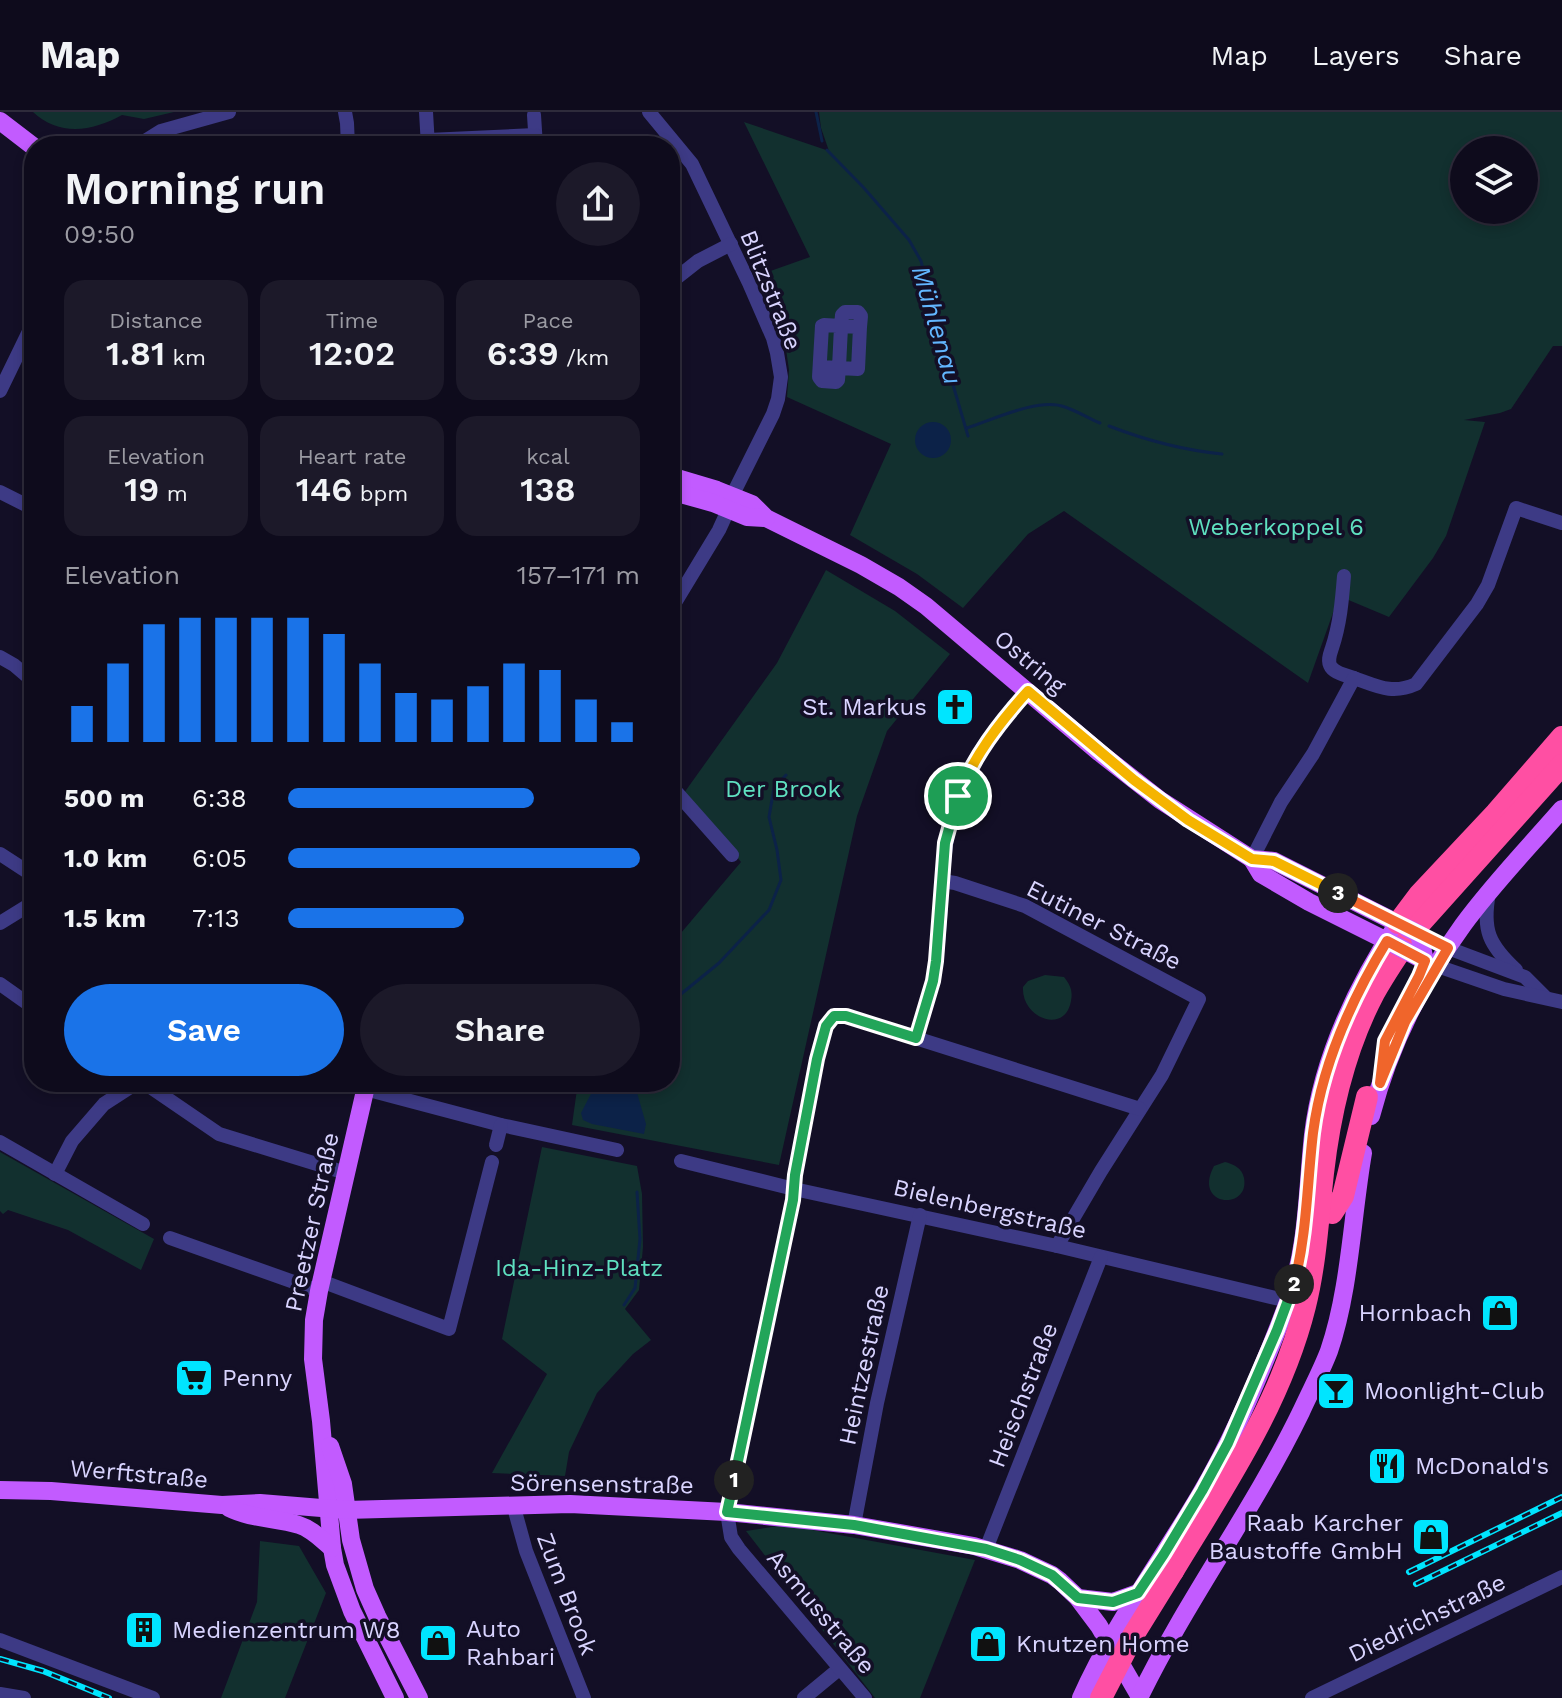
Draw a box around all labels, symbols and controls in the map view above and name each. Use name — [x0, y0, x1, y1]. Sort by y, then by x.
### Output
text: Map — [40, 33, 120, 77]
text: Map — [1211, 39, 1268, 72]
text: Layers — [1312, 39, 1400, 72]
text: Share — [1444, 39, 1522, 72]
map controls — [1450, 136, 1538, 224]
button: layers — [1450, 136, 1538, 224]
button: share — [556, 162, 640, 246]
text: Morning run — [64, 163, 325, 215]
text: 09:50 — [64, 219, 135, 249]
street label: Blitzstraße — [734, 226, 808, 354]
water label: Mühlenau — [906, 262, 968, 388]
text: Distance — [109, 308, 203, 333]
text: Time — [326, 308, 378, 333]
text: Pace — [523, 308, 573, 333]
text: 1.81 — [106, 333, 165, 373]
text: 12:02 — [309, 333, 395, 373]
text: 6:39 — [487, 333, 559, 373]
text: km — [165, 345, 206, 370]
text: /km — [559, 345, 609, 370]
text: Elevation — [107, 444, 205, 469]
text: Heart rate — [298, 444, 406, 469]
text: kcal — [526, 444, 570, 469]
text: 19 — [124, 469, 159, 509]
text: 146 — [296, 469, 352, 509]
text: 138 — [520, 469, 576, 509]
text: m — [159, 481, 188, 506]
text: bpm — [352, 481, 408, 506]
park label: Weberkoppel 6 — [1188, 513, 1364, 541]
text: Elevation — [64, 560, 180, 590]
text: 157–171 m — [517, 560, 640, 590]
street label: Ostring — [989, 624, 1072, 700]
church icon: St. Markus — [934, 686, 976, 728]
place label: St. Markus — [802, 693, 927, 721]
pin — [924, 762, 992, 830]
icon: arrive — [936, 774, 980, 818]
park label: Der Brook — [725, 775, 841, 803]
text: 500 m — [64, 783, 145, 813]
text: 6:38 — [192, 783, 247, 813]
text: 1.0 km — [64, 843, 147, 873]
text: 6:05 — [192, 843, 247, 873]
pin: 3 — [1318, 873, 1358, 913]
street label: Eutiner Straße — [1022, 874, 1186, 976]
text: 3 — [1331, 880, 1345, 905]
text: 1.5 km — [64, 903, 146, 933]
text: 7:13 — [192, 903, 240, 933]
button: Save — [64, 984, 344, 1076]
button: Share — [360, 984, 640, 1076]
street label: Preetzer Straße — [279, 1130, 345, 1314]
street label: Bielenbergstraße — [891, 1173, 1089, 1245]
park label: Ida-Hinz-Platz — [495, 1254, 663, 1282]
pin: 2 — [1274, 1264, 1314, 1304]
text: 2 — [1287, 1271, 1301, 1296]
street label: Heintzestraße — [833, 1282, 895, 1448]
shop icon: Hornbach — [1479, 1292, 1521, 1334]
place label: Hornbach — [1359, 1299, 1472, 1327]
street label: Heischstraße — [983, 1319, 1063, 1471]
supermarket icon: Penny — [173, 1357, 215, 1399]
place label: Penny — [222, 1364, 293, 1392]
bar icon: Moonlight-Club — [1315, 1370, 1357, 1412]
place label: Moonlight-Club — [1364, 1377, 1545, 1405]
restaurant icon: McDonald's — [1366, 1445, 1408, 1487]
place label: McDonald's — [1415, 1452, 1549, 1480]
street label: Werftstraße — [69, 1454, 209, 1494]
pin: 1 — [714, 1460, 754, 1500]
text: 1 — [729, 1467, 739, 1492]
street label: Sörensenstraße — [510, 1468, 694, 1500]
place label: Raab Karcher Baustoffe GmbH — [1209, 1509, 1403, 1565]
shop icon: Raab Karcher Baustoffe GmbH — [1410, 1516, 1452, 1558]
street label: Zum Brook — [531, 1529, 603, 1659]
street label: Asmusstraße — [761, 1544, 881, 1680]
street label: Diedrichstraße — [1344, 1568, 1510, 1668]
building icon: Medienzentrum W8 — [123, 1609, 165, 1651]
place label: Auto Rahbari — [466, 1615, 555, 1671]
place label: Medienzentrum W8 — [172, 1616, 400, 1644]
shop icon: Auto Rahbari — [417, 1622, 459, 1664]
shop icon: Knutzen Home — [967, 1623, 1009, 1665]
place label: Knutzen Home — [1016, 1630, 1190, 1658]

